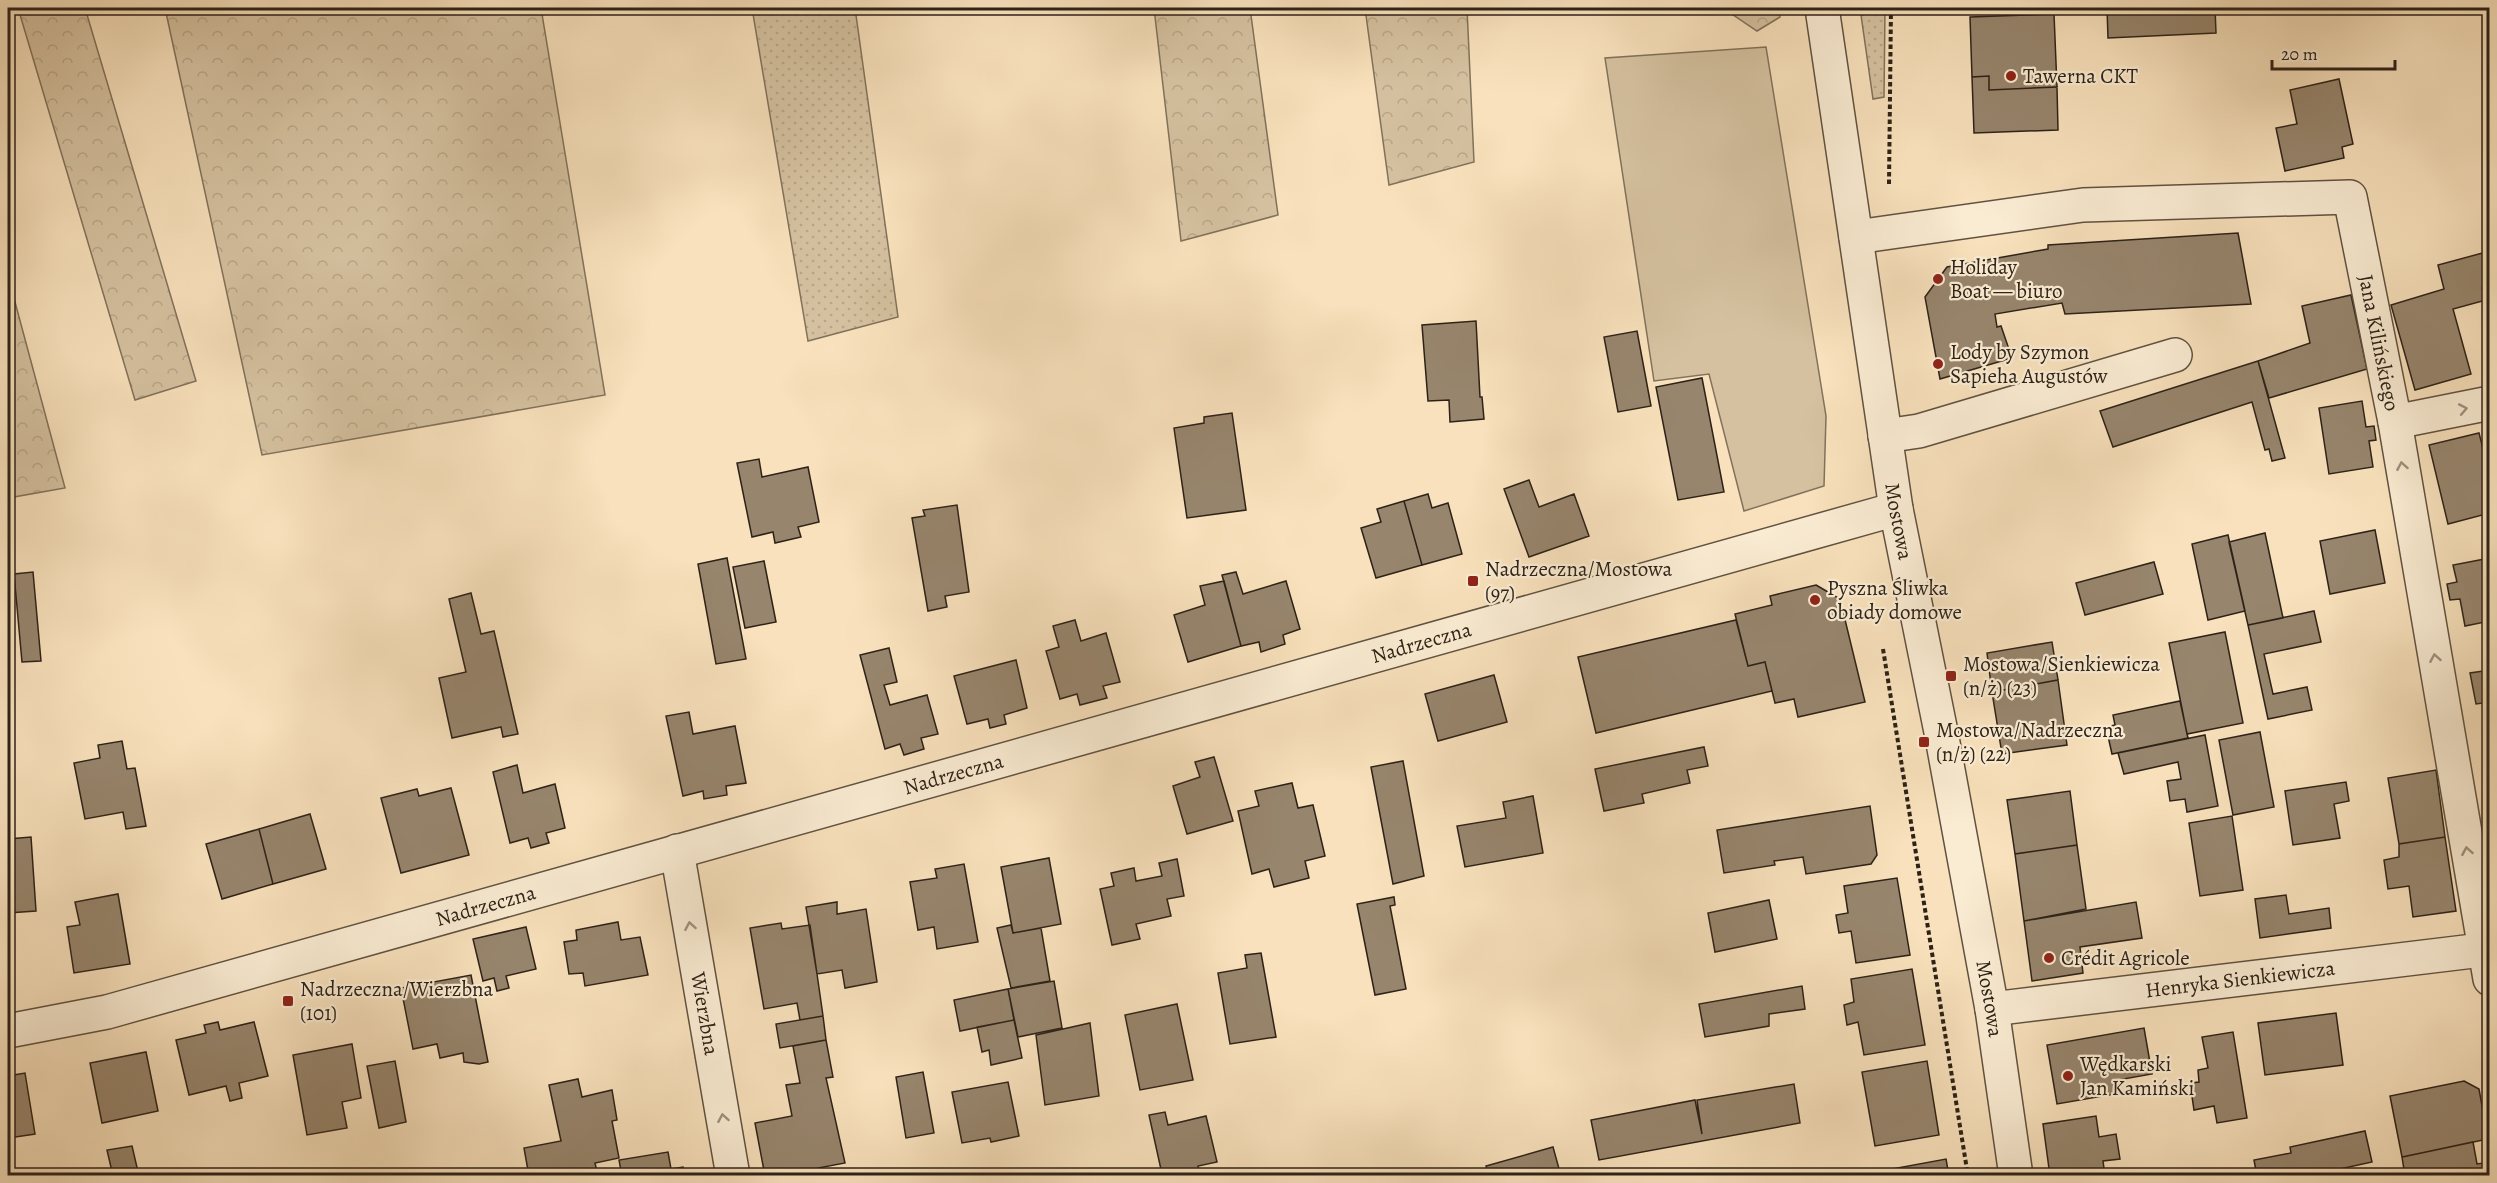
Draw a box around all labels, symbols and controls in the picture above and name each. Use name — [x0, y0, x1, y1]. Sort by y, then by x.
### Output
scale bar — [2272, 33, 2395, 71]
text: 20 m — [2281, 42, 2318, 66]
place label: Tawerna CKT — [2023, 62, 2139, 90]
marker: Tawerna CKT — [2004, 69, 2018, 83]
place label: Holiday Boat — biuro — [1950, 253, 2063, 305]
marker: Holiday Boat — biuro — [1931, 272, 1945, 286]
street label: Jana Kilińskiego — [2352, 272, 2406, 413]
place label: Lody by Szymon Sapieha Augustów — [1950, 338, 2108, 390]
marker: Lody by Szymon Sapieha Augustów — [1931, 357, 1945, 371]
one-way arrow — [2458, 403, 2468, 416]
one-way arrow — [2397, 461, 2409, 471]
street label: Mostowa — [1878, 481, 1920, 562]
place label: Nadrzeczna/Mostowa (97) — [1485, 555, 1672, 607]
marker: Nadrzeczna/Mostowa (97) — [1466, 574, 1480, 588]
place label: Pyszna Śliwka obiady domowe — [1827, 574, 1962, 626]
marker: Pyszna Śliwka obiady domowe — [1808, 593, 1822, 607]
street label: Nadrzeczna — [1368, 615, 1475, 670]
place label: Mostowa/Sienkiewicza (n/ż) (23) — [1963, 650, 2160, 702]
one-way arrow — [2429, 654, 2442, 664]
marker: Mostowa/Sienkiewicza (n/ż) (23) — [1944, 669, 1958, 683]
place label: Mostowa/Nadrzeczna (n/ż) (22) — [1936, 716, 2123, 768]
marker: Mostowa/Nadrzeczna (n/ż) (22) — [1917, 735, 1931, 749]
street label: Nadrzeczna — [900, 747, 1007, 801]
one-way arrow — [2461, 846, 2474, 856]
street label: Nadrzeczna — [432, 878, 539, 933]
one-way arrow — [684, 921, 697, 931]
place label: Crédit Agricole — [2061, 944, 2190, 972]
marker: Crédit Agricole — [2042, 951, 2056, 965]
street label: Henryka Sienkiewicza — [2144, 954, 2337, 1004]
street label: Mostowa — [1969, 958, 2010, 1039]
street label: Wierzbna — [684, 969, 726, 1057]
place label: Nadrzeczna/Wierzbna (101) — [300, 975, 494, 1027]
marker: Nadrzeczna/Wierzbna (101) — [281, 994, 295, 1008]
place label: Wędkarski Jan Kamiński — [2079, 1050, 2195, 1102]
marker: Wędkarski Jan Kamiński — [2061, 1069, 2075, 1083]
one-way arrow — [717, 1113, 729, 1122]

